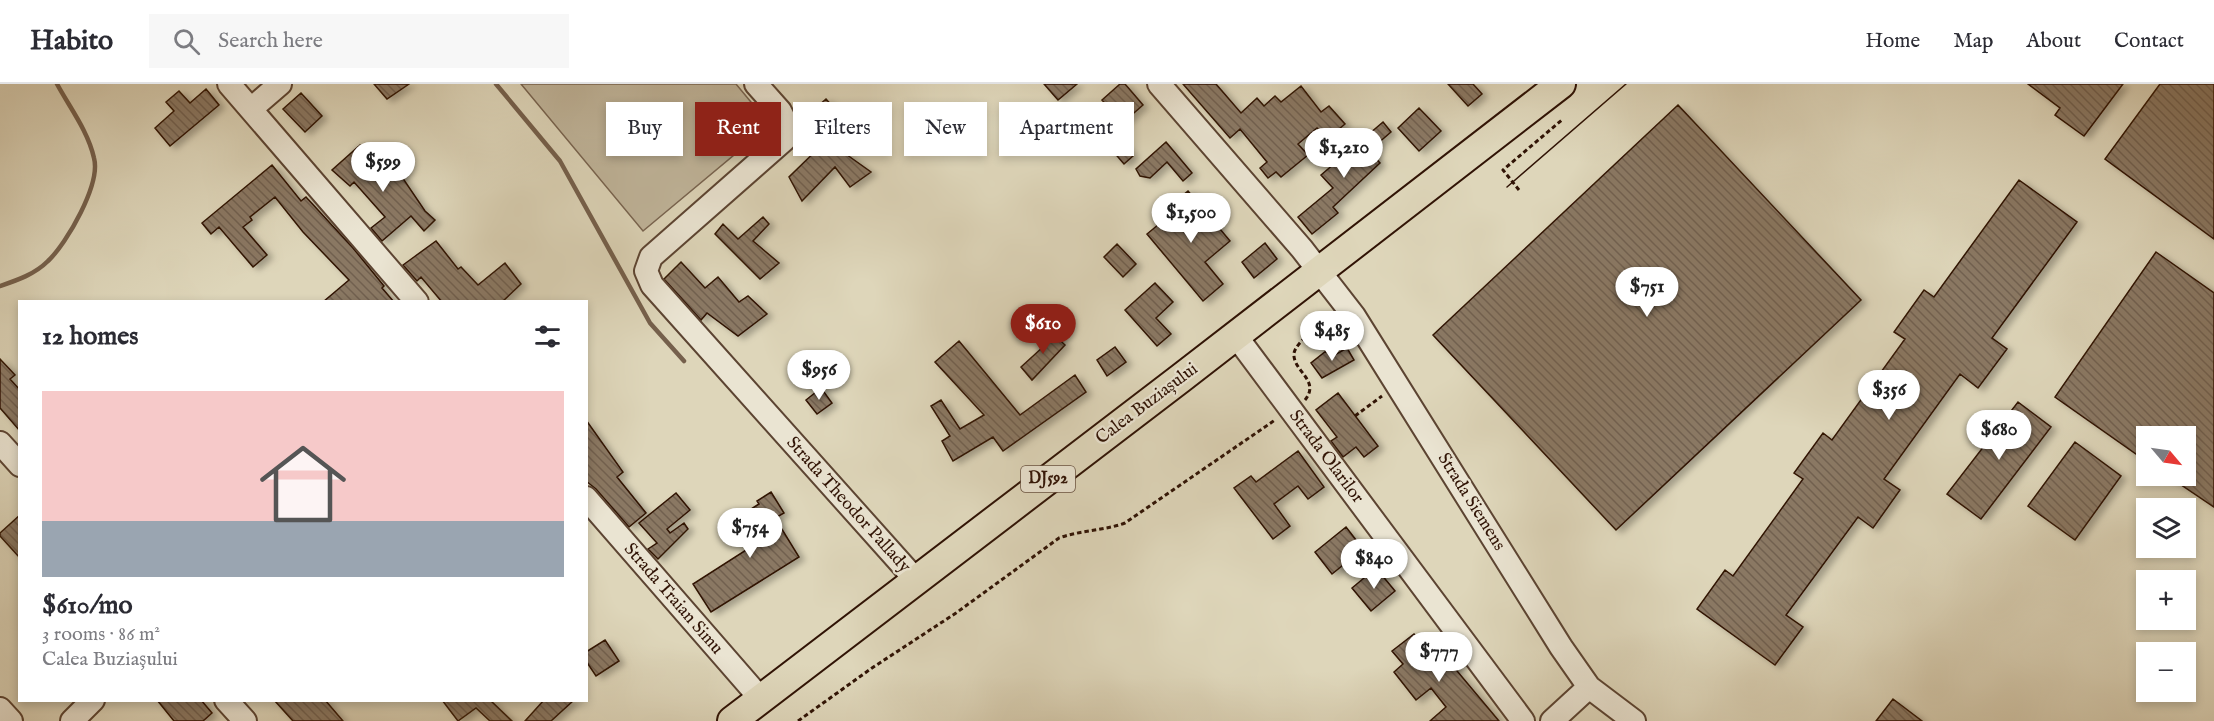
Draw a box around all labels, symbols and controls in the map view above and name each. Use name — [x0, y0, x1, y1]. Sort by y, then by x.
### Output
search box — [149, 14, 569, 68]
text: Habito — [30, 24, 113, 59]
icon: search — [170, 25, 203, 58]
text: Search here — [218, 27, 323, 55]
text: Home — [1865, 28, 1920, 55]
text: Map — [1953, 28, 1993, 55]
text: About — [2026, 28, 2081, 55]
text: Contact — [2114, 28, 2184, 55]
chip: Buy — [606, 102, 683, 156]
chip: Rent — [695, 102, 781, 156]
chip: Filters — [793, 102, 892, 156]
chip: New — [904, 102, 987, 156]
chip: Apartment — [999, 102, 1134, 156]
pin: $1,210 — [1295, 128, 1393, 179]
text: $1,210 — [1319, 135, 1369, 160]
pin: $599 — [347, 142, 419, 193]
text: $599 — [365, 149, 401, 174]
pin: $1,500 — [1142, 193, 1240, 244]
text: $1,500 — [1166, 200, 1216, 225]
pin: $751 — [1611, 267, 1683, 318]
text: $751 — [1629, 274, 1665, 299]
pin: $610 — [1007, 304, 1079, 355]
text: $610 — [1025, 311, 1061, 336]
pin: $485 — [1296, 311, 1368, 362]
text: $485 — [1314, 318, 1350, 343]
text: 12 homes — [42, 320, 138, 353]
icon: filters — [531, 320, 564, 353]
pin: $956 — [783, 350, 855, 401]
text: $956 — [801, 357, 837, 382]
street label: Calea Buziașului — [1091, 358, 1203, 450]
pin: $356 — [1853, 370, 1925, 421]
text: $356 — [1872, 377, 1906, 402]
street label: Strada Olarilor — [1283, 406, 1369, 509]
pin: $680 — [1963, 410, 2035, 461]
text: $680 — [1980, 417, 2018, 442]
north arrow — [2136, 426, 2196, 486]
map controls — [2136, 426, 2196, 702]
icon: home — [249, 430, 357, 538]
street label: Strada Theodor Pallady — [781, 432, 915, 578]
street label: Strada Siemens — [1432, 449, 1510, 555]
road number: DJ592 — [1021, 466, 1075, 492]
button: layers — [2136, 498, 2196, 558]
pin: $754 — [714, 508, 786, 559]
text: $754 — [731, 515, 769, 540]
street label: Strada Traian Simu — [618, 538, 728, 660]
pin: $840 — [1338, 539, 1410, 590]
text: $840 — [1355, 546, 1393, 571]
button: + — [2136, 570, 2196, 630]
text: $610/mo — [42, 589, 132, 622]
text: 3 rooms · 86 m² — [42, 622, 160, 647]
pin: $777 — [1403, 632, 1475, 683]
text: $777 — [1419, 639, 1459, 664]
button: − — [2136, 642, 2196, 702]
text: Calea Buziașului — [42, 647, 178, 672]

